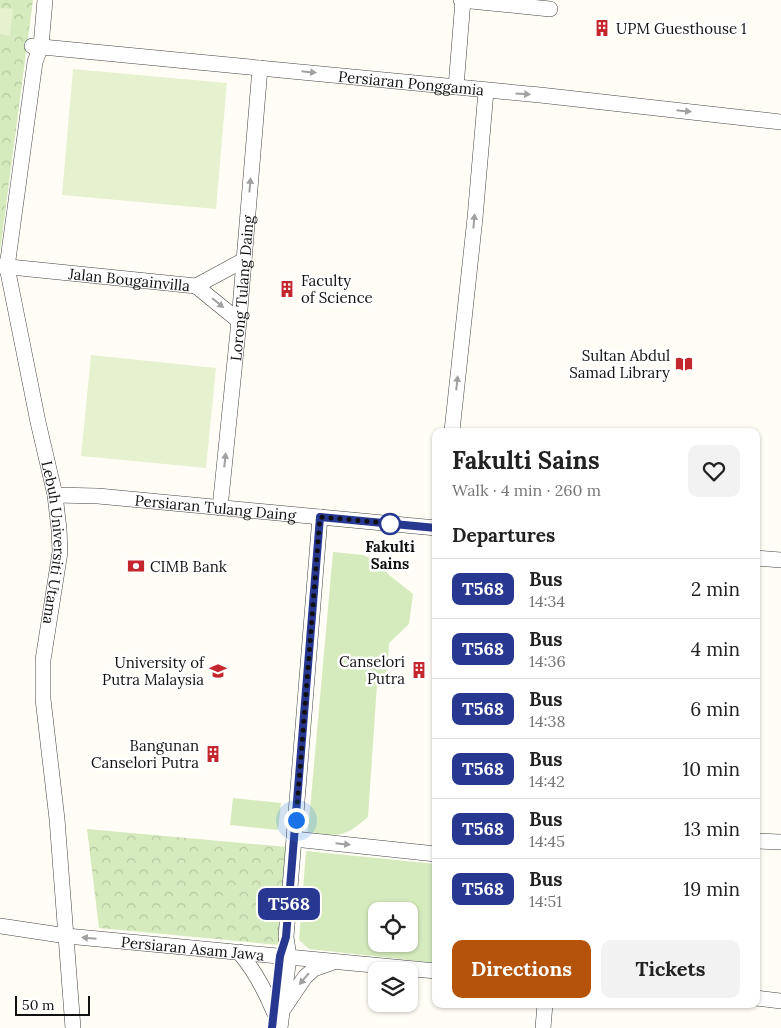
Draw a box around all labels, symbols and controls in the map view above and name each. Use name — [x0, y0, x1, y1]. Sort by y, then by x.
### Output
building icon: UPM Guesthouse 1 — [592, 18, 612, 38]
place label: UPM Guesthouse 1 — [616, 19, 746, 38]
street label: Persiaran Ponggamia — [338, 66, 485, 99]
one-way arrow — [301, 68, 317, 76]
one-way arrow — [515, 90, 531, 98]
one-way arrow — [677, 107, 693, 115]
one-way arrow — [247, 177, 255, 193]
one-way arrow — [470, 213, 478, 229]
street label: Lorong Tulang Daing — [226, 214, 257, 362]
street label: Jalan Bougainvilla — [67, 263, 191, 295]
place label: Faculty of Science — [301, 271, 373, 307]
building icon: Faculty of Science — [277, 279, 297, 299]
one-way arrow — [211, 298, 224, 309]
place label: Sultan Abdul Samad Library — [569, 346, 670, 382]
library icon: Sultan Abdul Samad Library — [674, 354, 694, 374]
one-way arrow — [453, 374, 461, 390]
text: Fakulti Sains — [452, 445, 600, 476]
button: heart — [688, 445, 740, 497]
one-way arrow — [221, 452, 229, 468]
street label: Lebuh Universiti Utama — [38, 459, 70, 626]
text: Walk · 4 min · 260 m — [452, 480, 601, 500]
street label: Persiaran Tulang Daing — [134, 490, 298, 524]
marker: Fakulti Sains — [379, 513, 401, 535]
text: Departures — [452, 523, 555, 547]
place label: Fakulti Sains — [365, 537, 415, 573]
bank icon: CIMB Bank — [126, 556, 146, 576]
place label: CIMB Bank — [150, 557, 227, 576]
text: Bus — [529, 567, 562, 591]
text: T568 — [462, 577, 504, 600]
text: 2 min — [691, 577, 740, 601]
text: 14:34 — [529, 591, 565, 611]
text: Bus — [529, 627, 562, 651]
text: T568 — [462, 637, 504, 660]
text: 4 min — [691, 637, 740, 661]
text: 14:36 — [529, 651, 566, 671]
place label: Canselori Putra — [339, 652, 405, 688]
place label: University of Putra Malaysia — [102, 653, 205, 689]
building icon: Canselori Putra — [409, 660, 429, 680]
school or university icon: University of Putra Malaysia — [208, 661, 228, 681]
text: Bus — [529, 687, 562, 711]
text: T568 — [462, 697, 504, 720]
text: 6 min — [690, 697, 740, 721]
text: 14:38 — [529, 711, 565, 731]
place label: Bangunan Canselori Putra — [91, 736, 199, 772]
building icon: Bangunan Canselori Putra — [203, 744, 223, 764]
text: Bus — [529, 747, 562, 771]
text: T568 — [462, 757, 504, 780]
text: 10 min — [682, 757, 740, 781]
text: 14:42 — [529, 771, 565, 791]
text: Bus — [529, 807, 562, 831]
your location — [284, 808, 309, 833]
text: T568 — [462, 817, 504, 840]
text: 13 min — [684, 817, 740, 841]
text: 14:45 — [529, 831, 565, 851]
one-way arrow — [335, 840, 351, 848]
text: Bus — [529, 867, 562, 891]
text: T568 — [462, 877, 504, 900]
text: 19 min — [683, 877, 740, 901]
line badge: T568 — [254, 888, 324, 920]
text: 14:51 — [529, 891, 562, 911]
text: T568 — [268, 892, 310, 915]
map controls — [368, 902, 418, 1012]
button: locate — [368, 902, 418, 952]
street label: Persiaran Asam Jawa — [120, 932, 265, 964]
one-way arrow — [80, 934, 96, 942]
button: Directions — [452, 940, 591, 998]
button: Tickets — [601, 940, 740, 998]
button: layers — [368, 962, 418, 1012]
one-way arrow — [299, 972, 310, 985]
scale bar — [15, 993, 90, 1016]
text: 50 m — [22, 996, 55, 1014]

